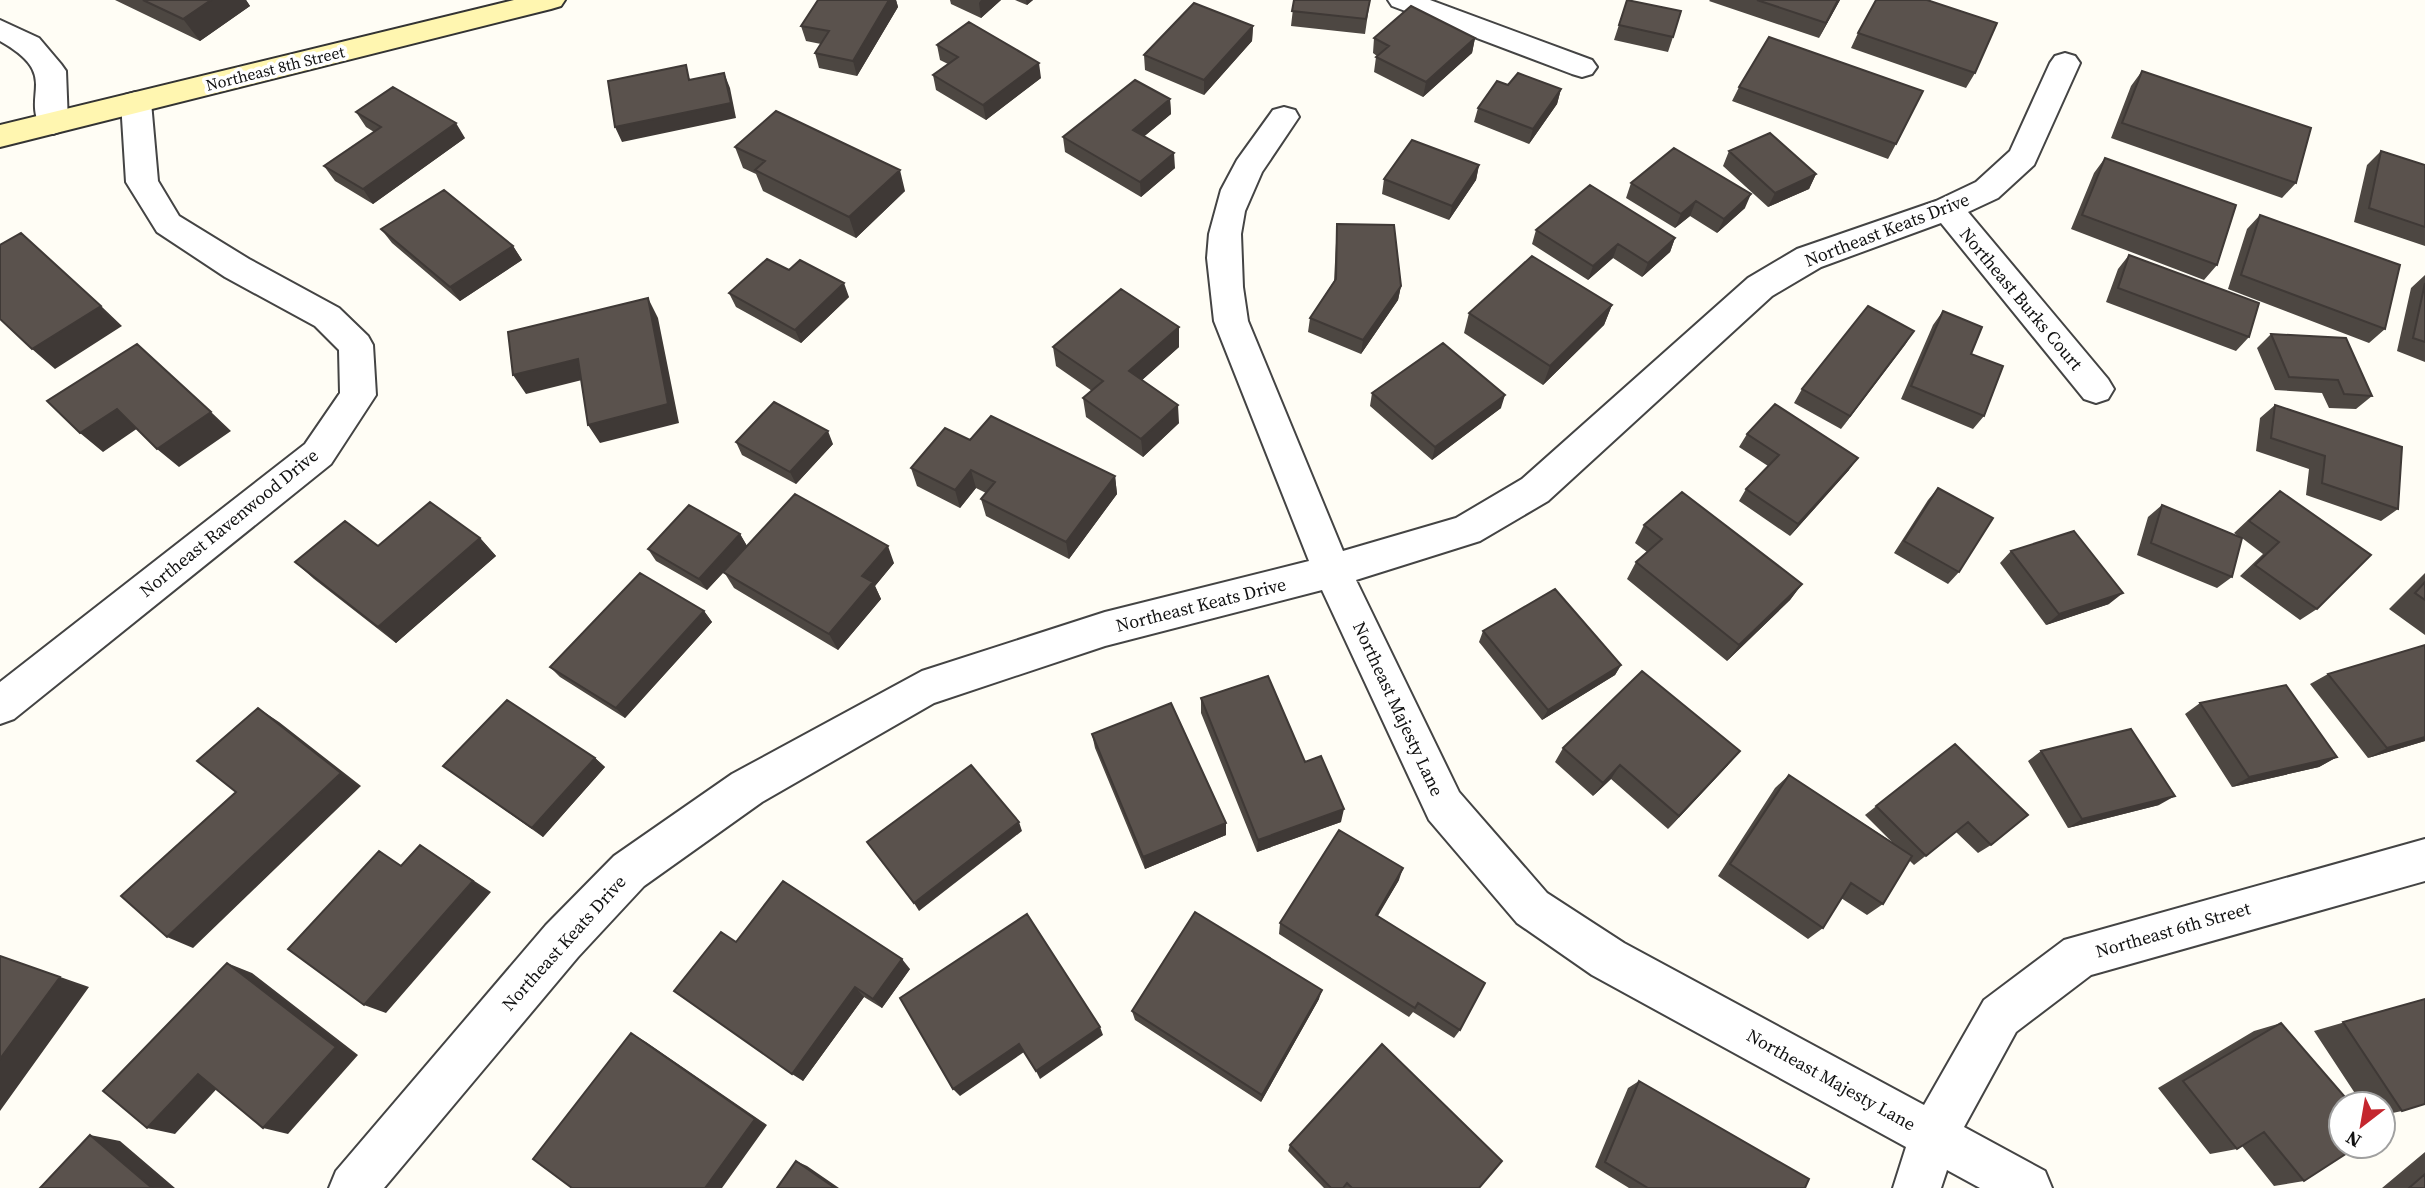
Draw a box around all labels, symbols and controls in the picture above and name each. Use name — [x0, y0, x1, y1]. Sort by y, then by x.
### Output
street label: Northeast 8th Street — [203, 40, 347, 96]
street label: Northeast Keats Drive — [1801, 187, 1973, 272]
street label: Northeast Burks Court — [1954, 222, 2089, 376]
street label: Northeast Ravenwood Drive — [134, 443, 323, 603]
street label: Northeast Keats Drive — [1113, 571, 1289, 638]
street label: Northeast Majesty Lane — [1347, 618, 1450, 800]
street label: Northeast Keats Drive — [496, 869, 631, 1016]
street label: Northeast 6th Street — [2093, 895, 2253, 964]
street label: Northeast Majesty Lane — [1742, 1023, 1920, 1136]
north arrow — [2327, 1090, 2397, 1160]
text: N — [2340, 1125, 2366, 1154]

